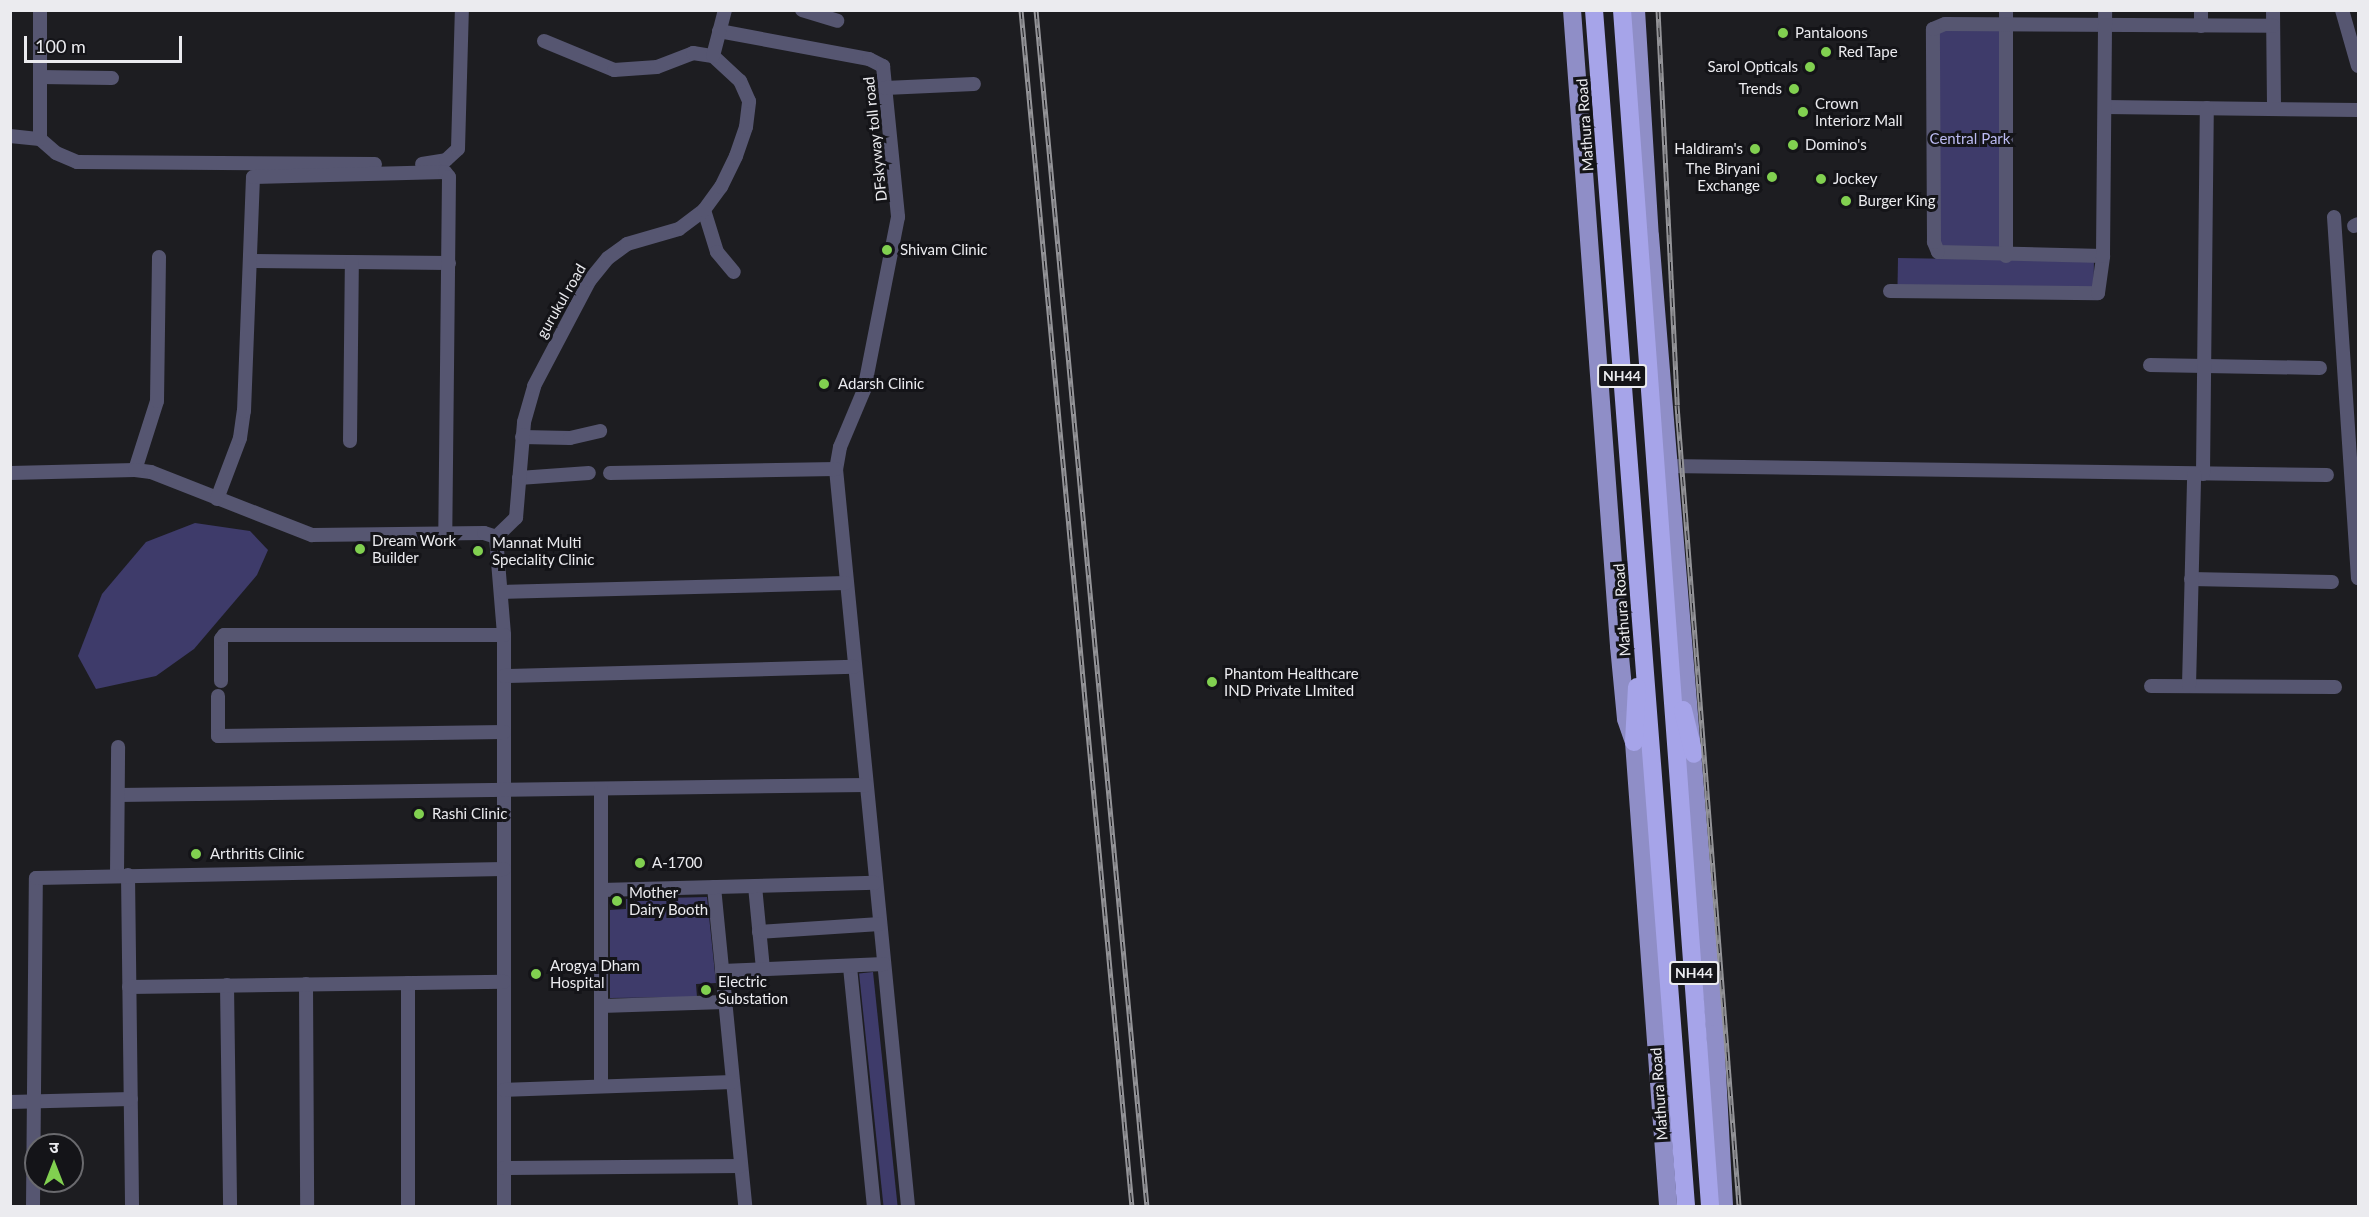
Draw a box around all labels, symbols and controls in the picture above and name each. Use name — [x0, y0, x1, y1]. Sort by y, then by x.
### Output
scale bar — [27, 24, 184, 62]
place label: Pantaloons — [1795, 24, 1868, 42]
marker: Pantaloons — [1776, 26, 1790, 40]
text: 100 m — [35, 35, 86, 57]
place label: Red Tape — [1838, 43, 1898, 61]
marker: Red Tape — [1819, 45, 1833, 59]
place label: Sarol Opticals — [1707, 58, 1798, 76]
marker: Sarol Opticals — [1803, 60, 1817, 74]
street label: DFskyway toll road — [859, 75, 891, 203]
street label: Mathura Road — [1573, 78, 1597, 172]
place label: Trends — [1738, 80, 1782, 98]
marker: Trends — [1787, 82, 1801, 96]
place label: Crown Interiorz Mall — [1815, 94, 1902, 129]
marker: Crown Interiorz Mall — [1796, 105, 1810, 119]
park label: Central Park — [1930, 130, 2010, 148]
place label: Domino's — [1805, 136, 1867, 154]
marker: Domino's — [1786, 138, 1800, 152]
place label: Haldiram's — [1674, 140, 1743, 158]
marker: Haldiram's — [1748, 142, 1762, 156]
place label: The Biryani Exchange — [1686, 159, 1760, 194]
marker: The Biryani Exchange — [1765, 170, 1779, 184]
place label: Jockey — [1833, 170, 1877, 188]
marker: Jockey — [1814, 172, 1828, 186]
place label: Burger King — [1858, 192, 1936, 210]
marker: Burger King — [1839, 194, 1853, 208]
marker: Shivam Clinic — [878, 241, 896, 259]
place label: Shivam Clinic — [900, 241, 987, 259]
street label: gurukul road — [532, 261, 590, 341]
road number: NH44 — [1596, 365, 1648, 387]
marker: Adarsh Clinic — [815, 375, 833, 393]
place label: Adarsh Clinic — [838, 375, 924, 393]
place label: Dream Work Builder — [372, 531, 456, 566]
place label: Mannat Multi Speciality Clinic — [492, 533, 595, 568]
marker: Dream Work Builder — [353, 542, 367, 556]
marker: Mannat Multi Speciality Clinic — [469, 542, 487, 560]
street label: Mathura Road — [1610, 563, 1634, 657]
place label: Phantom Healthcare IND Private LImited — [1224, 664, 1359, 699]
marker: Phantom Healthcare IND Private LImited — [1205, 675, 1219, 689]
marker: Rashi Clinic — [410, 805, 428, 823]
place label: Rashi Clinic — [432, 805, 507, 823]
marker: Arthritis Clinic — [187, 845, 205, 863]
place label: Arthritis Clinic — [210, 845, 304, 863]
place label: A-1700 — [652, 854, 703, 872]
marker: A-1700 — [633, 856, 647, 870]
place label: Mother Dairy Booth — [629, 883, 709, 918]
marker: Mother Dairy Booth — [610, 894, 624, 908]
place label: Arogya Dham Hospital — [550, 956, 640, 991]
road number: NH44 — [1668, 962, 1720, 984]
marker: Arogya Dham Hospital — [527, 965, 545, 983]
place label: Electric Substation — [718, 972, 788, 1007]
marker: Electric Substation — [699, 983, 713, 997]
street label: Mathura Road — [1647, 1047, 1671, 1141]
north arrow — [24, 1133, 84, 1193]
text: उ — [49, 1137, 59, 1156]

